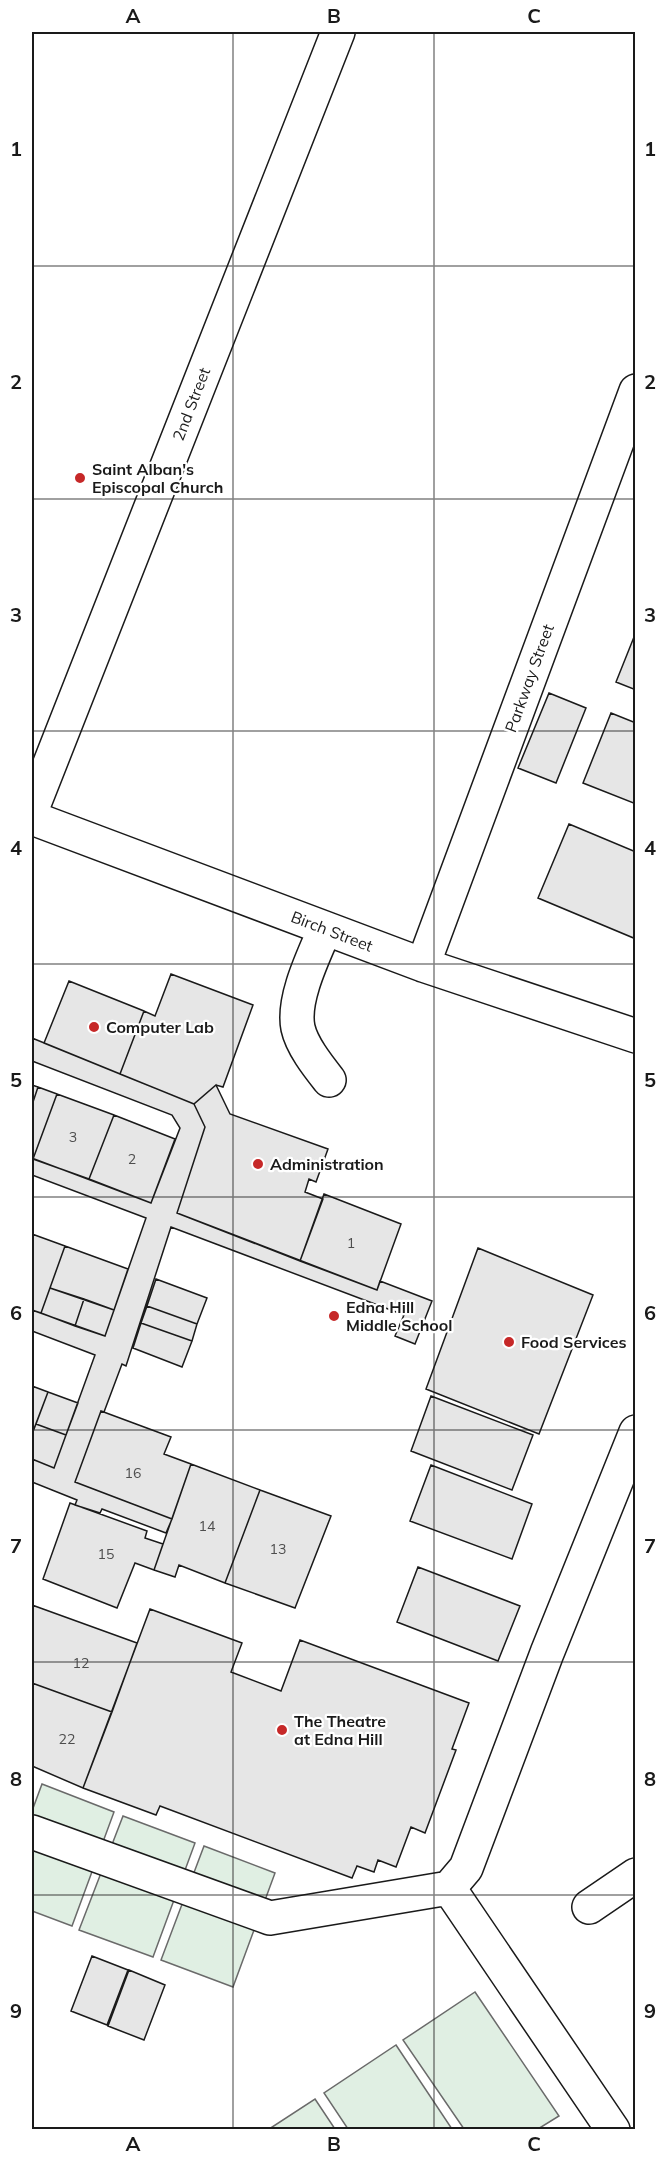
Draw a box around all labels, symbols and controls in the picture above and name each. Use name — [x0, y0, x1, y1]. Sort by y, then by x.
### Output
text: A — [126, 3, 141, 28]
text: B — [327, 3, 341, 28]
text: C — [527, 3, 541, 28]
text: 1 — [10, 136, 22, 161]
text: 1 — [644, 136, 656, 161]
street label: 2nd Street — [168, 364, 214, 444]
text: 2 — [10, 369, 22, 394]
text: 2 — [644, 369, 656, 394]
place label: Saint Alban's Episcopal Church — [92, 459, 223, 497]
marker: Saint Alban's Episcopal Church — [73, 471, 87, 485]
text: 3 — [10, 602, 22, 627]
text: 3 — [644, 602, 656, 627]
street label: Parkway Street — [500, 621, 558, 735]
text: 4 — [10, 835, 22, 860]
text: 4 — [644, 835, 656, 860]
street label: Birch Street — [288, 906, 376, 956]
place label: Computer Lab — [106, 1017, 214, 1037]
marker: Computer Lab — [87, 1020, 101, 1034]
text: 5 — [10, 1067, 22, 1092]
text: 5 — [644, 1067, 656, 1092]
house number: 3 — [69, 1128, 77, 1146]
house number: 2 — [128, 1150, 136, 1168]
place label: Administration — [270, 1154, 384, 1174]
marker: Administration — [251, 1157, 265, 1171]
house number: 1 — [347, 1234, 355, 1252]
place label: Edna Hill Middle School — [346, 1297, 452, 1335]
text: 6 — [10, 1300, 22, 1325]
text: 6 — [644, 1300, 656, 1325]
marker: Edna Hill Middle School — [327, 1309, 341, 1323]
place label: Food Services — [521, 1332, 627, 1352]
marker: Food Services — [502, 1335, 516, 1349]
house number: 16 — [125, 1464, 141, 1482]
house number: 14 — [199, 1517, 216, 1535]
text: 7 — [10, 1533, 22, 1558]
text: 7 — [644, 1533, 656, 1558]
house number: 13 — [270, 1540, 286, 1558]
house number: 15 — [98, 1545, 114, 1563]
house number: 12 — [73, 1654, 89, 1672]
place label: The Theatre at Edna Hill — [294, 1711, 386, 1749]
marker: The Theatre at Edna Hill — [275, 1723, 289, 1737]
house number: 22 — [59, 1730, 75, 1748]
text: 8 — [10, 1766, 22, 1791]
text: 8 — [644, 1766, 656, 1791]
text: 9 — [10, 1998, 22, 2023]
text: 9 — [644, 1998, 656, 2023]
text: A — [126, 2131, 141, 2156]
text: B — [327, 2131, 341, 2156]
text: C — [527, 2131, 541, 2156]

